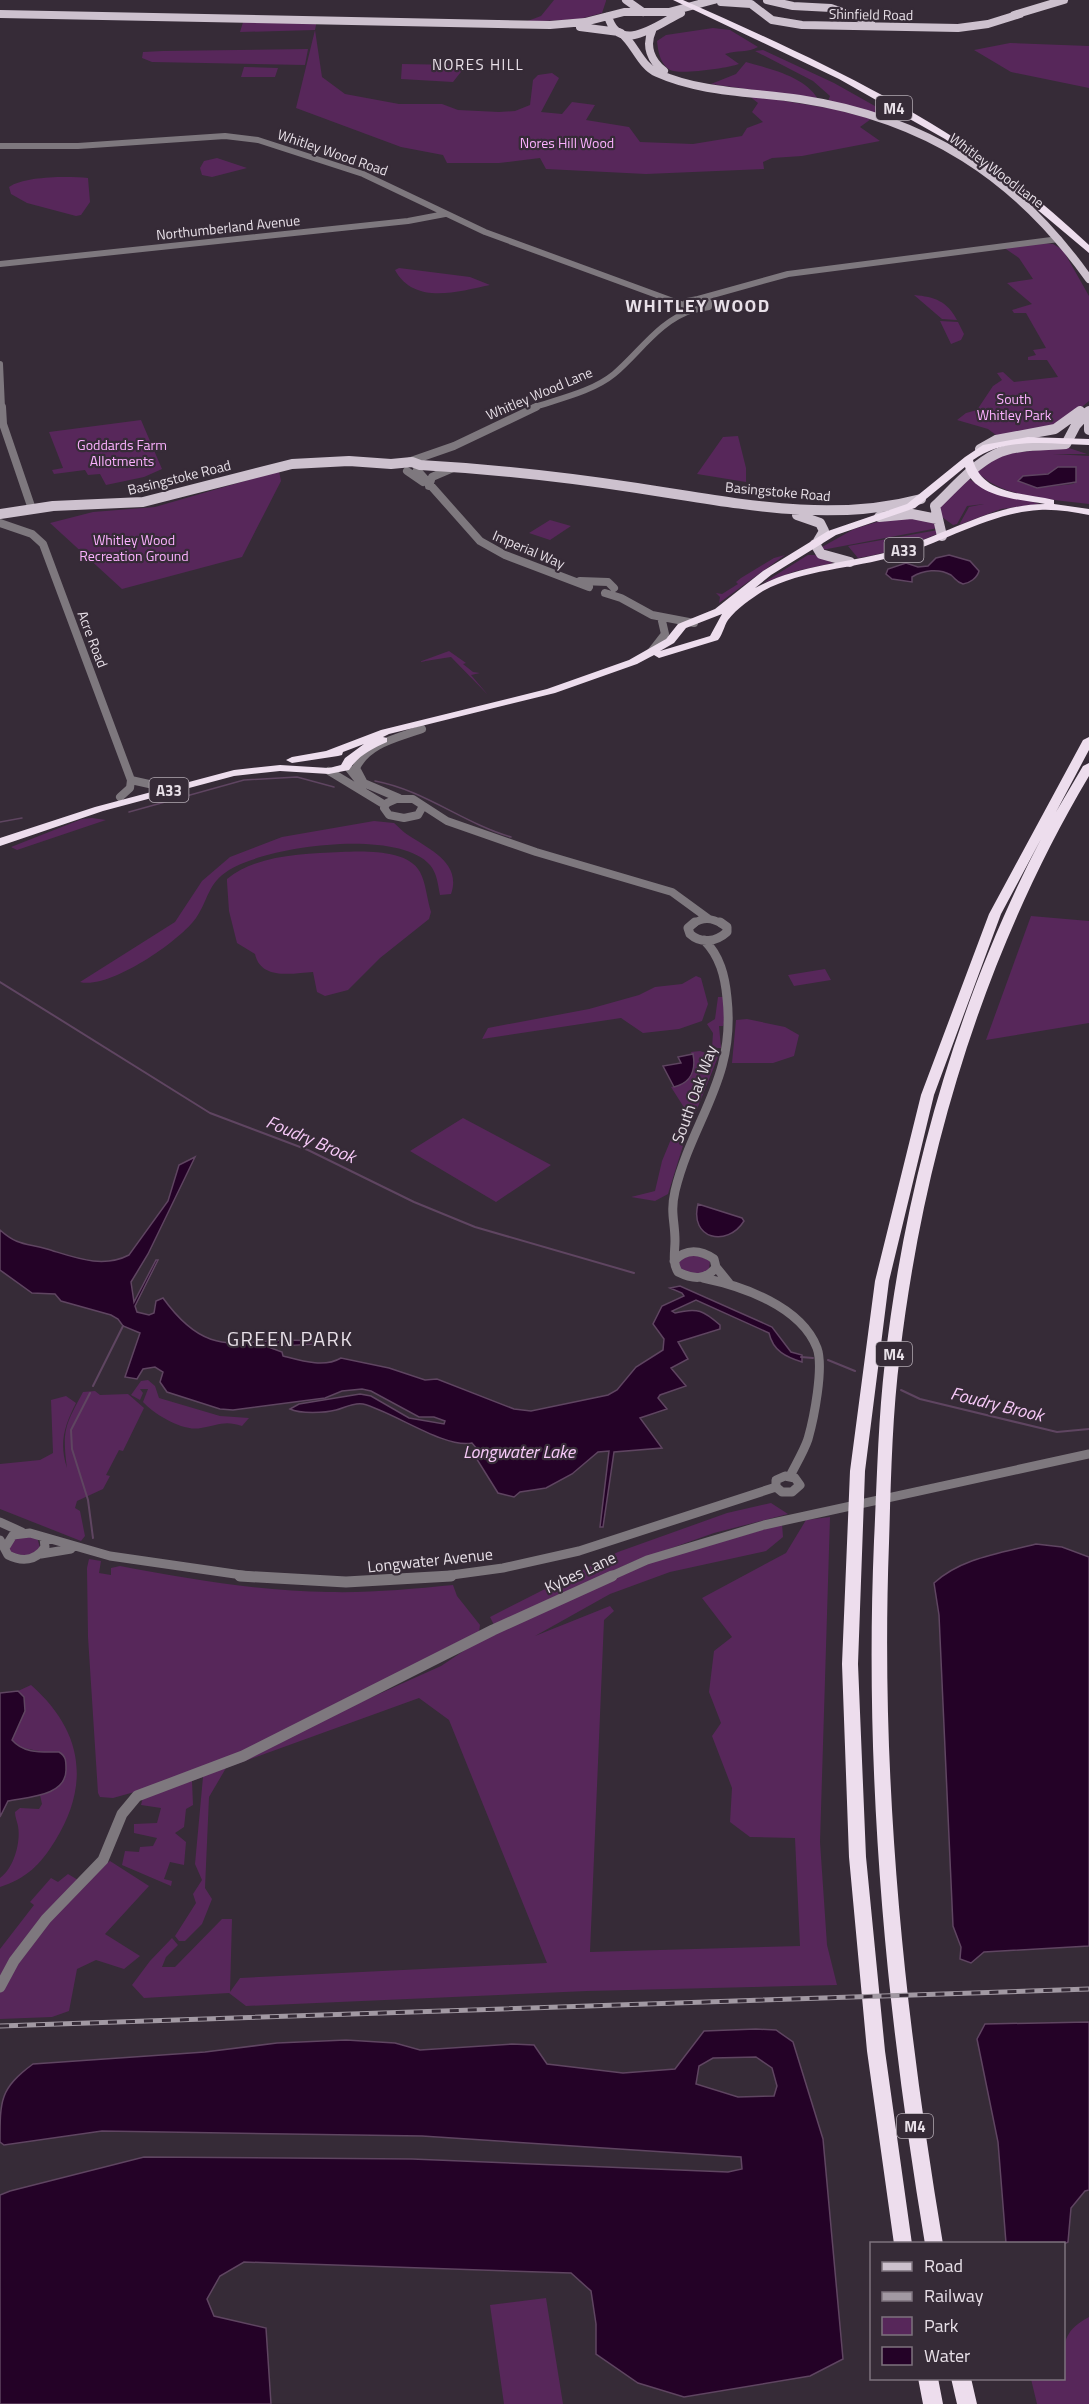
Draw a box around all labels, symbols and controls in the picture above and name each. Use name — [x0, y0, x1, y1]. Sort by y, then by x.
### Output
street label: Shinfield Road — [829, 3, 913, 25]
district label: NORES HILL — [432, 53, 524, 76]
road number: M4 — [876, 96, 912, 120]
street label: Whitley Wood Road — [275, 123, 391, 181]
street label: Whitley Wood Lane — [945, 127, 1049, 213]
park label: Nores Hill Wood — [520, 132, 614, 153]
street label: Northumberland Avenue — [155, 209, 301, 245]
district label: WHITLEY WOOD — [625, 292, 771, 319]
street label: Whitley Wood Lane — [483, 361, 595, 425]
park label: South Whitley Park — [977, 388, 1052, 425]
park label: Goddards Farm Allotments — [77, 434, 167, 471]
street label: Basingstoke Road — [125, 454, 233, 500]
street label: Basingstoke Road — [724, 476, 832, 506]
street label: Imperial Way — [490, 524, 569, 574]
park label: Whitley Wood Recreation Ground — [79, 529, 189, 566]
road number: A33 — [884, 538, 924, 562]
street label: Acre Road — [73, 607, 113, 671]
road number: A33 — [150, 778, 188, 802]
street label: South Oak Way — [665, 1041, 723, 1146]
water label: Foudry Brook — [262, 1108, 362, 1171]
district label: GREEN PARK — [227, 1323, 353, 1354]
road number: M4 — [876, 1342, 912, 1366]
water label: Foudry Brook — [948, 1379, 1048, 1429]
water label: Longwater Lake — [463, 1438, 577, 1465]
street label: Longwater Avenue — [366, 1541, 494, 1579]
street label: Kybes Lane — [540, 1545, 620, 1599]
road number: M4 — [897, 2114, 933, 2138]
legend — [870, 2242, 1065, 2380]
text: Road — [924, 2252, 963, 2279]
text: Railway — [924, 2282, 984, 2309]
text: Park — [924, 2312, 959, 2339]
text: Water — [924, 2342, 970, 2369]

